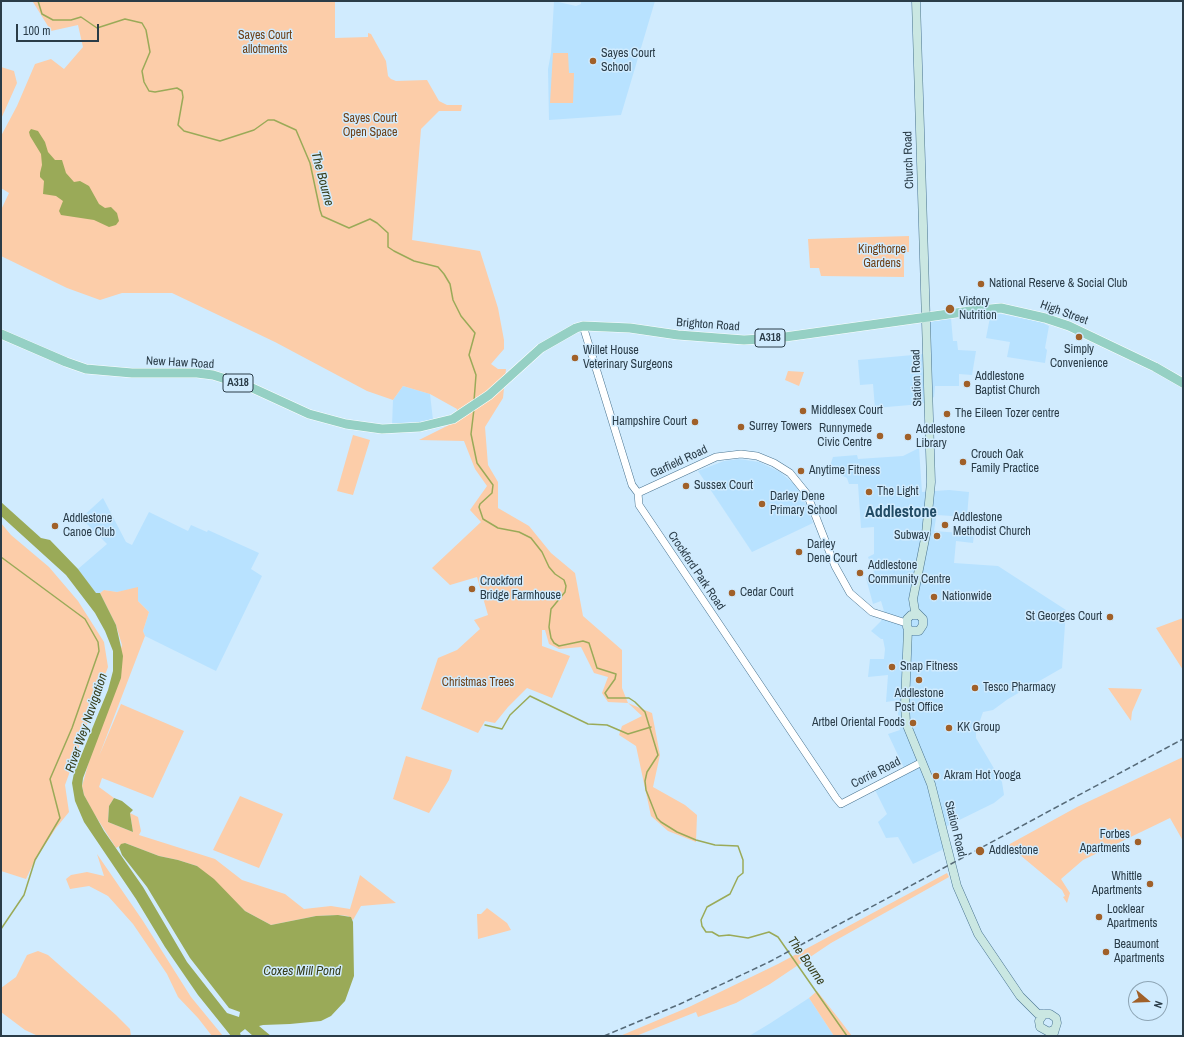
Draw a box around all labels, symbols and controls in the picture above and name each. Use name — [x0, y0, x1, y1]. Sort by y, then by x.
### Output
scale bar — [18, 16, 101, 42]
text: 100 m — [23, 23, 50, 39]
park label: Sayes Court allotments — [238, 29, 292, 57]
place label: Sayes Court School — [601, 47, 655, 75]
marker: Sayes Court School — [588, 56, 598, 66]
park label: Sayes Court Open Space — [343, 112, 397, 140]
street label: Church Road — [901, 131, 917, 189]
water label: The Bourne — [307, 150, 337, 208]
park label: Kingthorpe Gardens — [858, 243, 906, 271]
place label: National Reserve & Social Club — [989, 277, 1127, 291]
marker: National Reserve & Social Club — [976, 279, 986, 289]
place label: Victory Nutrition — [959, 295, 997, 323]
street label: High Street — [1038, 298, 1090, 328]
marker: Victory Nutrition — [944, 303, 956, 315]
street label: Brighton Road — [676, 316, 740, 334]
road number: A318 — [755, 329, 785, 347]
marker: Simply Convenience — [1074, 332, 1084, 342]
place label: Simply Convenience — [1050, 343, 1108, 371]
place label: Willet House Veterinary Surgeons — [583, 344, 673, 372]
street label: Station Road — [909, 349, 925, 407]
marker: Willet House Veterinary Surgeons — [570, 353, 580, 363]
street label: New Haw Road — [145, 354, 215, 372]
place label: Addlestone Baptist Church — [975, 370, 1040, 398]
road number: A318 — [223, 374, 253, 392]
marker: Addlestone Baptist Church — [962, 379, 972, 389]
place label: Middlesex Court — [811, 404, 883, 418]
marker: Middlesex Court — [798, 406, 808, 416]
place label: The Eileen Tozer centre — [955, 407, 1059, 421]
marker: The Eileen Tozer centre — [942, 409, 952, 419]
place label: Hampshire Court — [612, 415, 687, 429]
marker: Hampshire Court — [690, 417, 700, 427]
place label: Surrey Towers — [749, 420, 812, 434]
marker: Surrey Towers — [736, 422, 746, 432]
place label: Runnymede Civic Centre — [817, 422, 872, 450]
place label: Addlestone Library — [916, 423, 965, 451]
marker: Runnymede Civic Centre — [875, 431, 885, 441]
marker: Addlestone Library — [903, 432, 913, 442]
street label: Garfield Road — [648, 443, 710, 481]
place label: Crouch Oak Family Practice — [971, 448, 1039, 476]
marker: Crouch Oak Family Practice — [958, 457, 968, 467]
place label: Anytime Fitness — [809, 464, 880, 478]
marker: Anytime Fitness — [796, 466, 806, 476]
place label: Sussex Court — [694, 479, 753, 493]
marker: Sussex Court — [681, 481, 691, 491]
place label: The Light — [877, 485, 919, 499]
marker: The Light — [864, 487, 874, 497]
place label: Darley Dene Primary School — [770, 490, 837, 518]
marker: Darley Dene Primary School — [757, 499, 767, 509]
district label: Addlestone — [865, 503, 937, 523]
place label: Addlestone Methodist Church — [953, 511, 1031, 539]
place label: Addlestone Canoe Club — [63, 512, 115, 540]
marker: Addlestone Methodist Church — [940, 520, 950, 530]
marker: Addlestone Canoe Club — [50, 521, 60, 531]
street label: Crockford Park Road — [664, 529, 728, 613]
place label: Subway — [894, 529, 929, 543]
marker: Subway — [932, 531, 942, 541]
place label: Darley Dene Court — [807, 538, 857, 566]
marker: Darley Dene Court — [794, 547, 804, 557]
place label: Addlestone Community Centre — [868, 559, 951, 587]
marker: Addlestone Community Centre — [855, 568, 865, 578]
place label: Crockford Bridge Farmhouse — [480, 575, 561, 603]
marker: Crockford Bridge Farmhouse — [467, 584, 477, 594]
place label: Cedar Court — [740, 586, 794, 600]
marker: Cedar Court — [727, 588, 737, 598]
place label: Nationwide — [942, 590, 992, 604]
marker: Nationwide — [929, 592, 939, 602]
place label: St Georges Court — [1025, 610, 1102, 624]
marker: St Georges Court — [1105, 612, 1115, 622]
place label: Snap Fitness — [900, 660, 958, 674]
marker: Snap Fitness — [887, 662, 897, 672]
water label: River Wey Navigation — [63, 671, 111, 775]
marker: Addlestone Post Office — [914, 675, 924, 685]
park label: Christmas Trees — [442, 676, 514, 690]
place label: Tesco Pharmacy — [983, 681, 1056, 695]
marker: Tesco Pharmacy — [970, 683, 980, 693]
place label: Addlestone Post Office — [894, 687, 944, 715]
place label: Artbel Oriental Foods — [812, 716, 905, 730]
marker: Artbel Oriental Foods — [908, 718, 918, 728]
place label: KK Group — [957, 721, 1000, 735]
marker: KK Group — [944, 723, 954, 733]
street label: Corrie Road — [849, 754, 903, 792]
place label: Akram Hot Yooga — [944, 769, 1021, 783]
marker: Akram Hot Yooga — [931, 771, 941, 781]
street label: Station Road — [941, 799, 969, 859]
place label: Forbes Apartments — [1080, 828, 1130, 856]
marker: Forbes Apartments — [1133, 837, 1143, 847]
place label: Addlestone — [989, 844, 1038, 858]
marker: Addlestone — [974, 845, 986, 857]
place label: Whittle Apartments — [1092, 870, 1142, 898]
marker: Whittle Apartments — [1145, 879, 1155, 889]
place label: Locklear Apartments — [1107, 903, 1157, 931]
marker: Locklear Apartments — [1094, 912, 1104, 922]
water label: The Bourne — [784, 934, 828, 988]
place label: Beaumont Apartments — [1114, 938, 1164, 966]
marker: Beaumont Apartments — [1101, 947, 1111, 957]
water label: Coxes Mill Pond — [263, 964, 341, 980]
north arrow — [1128, 981, 1168, 1021]
text: N — [1151, 999, 1166, 1010]

